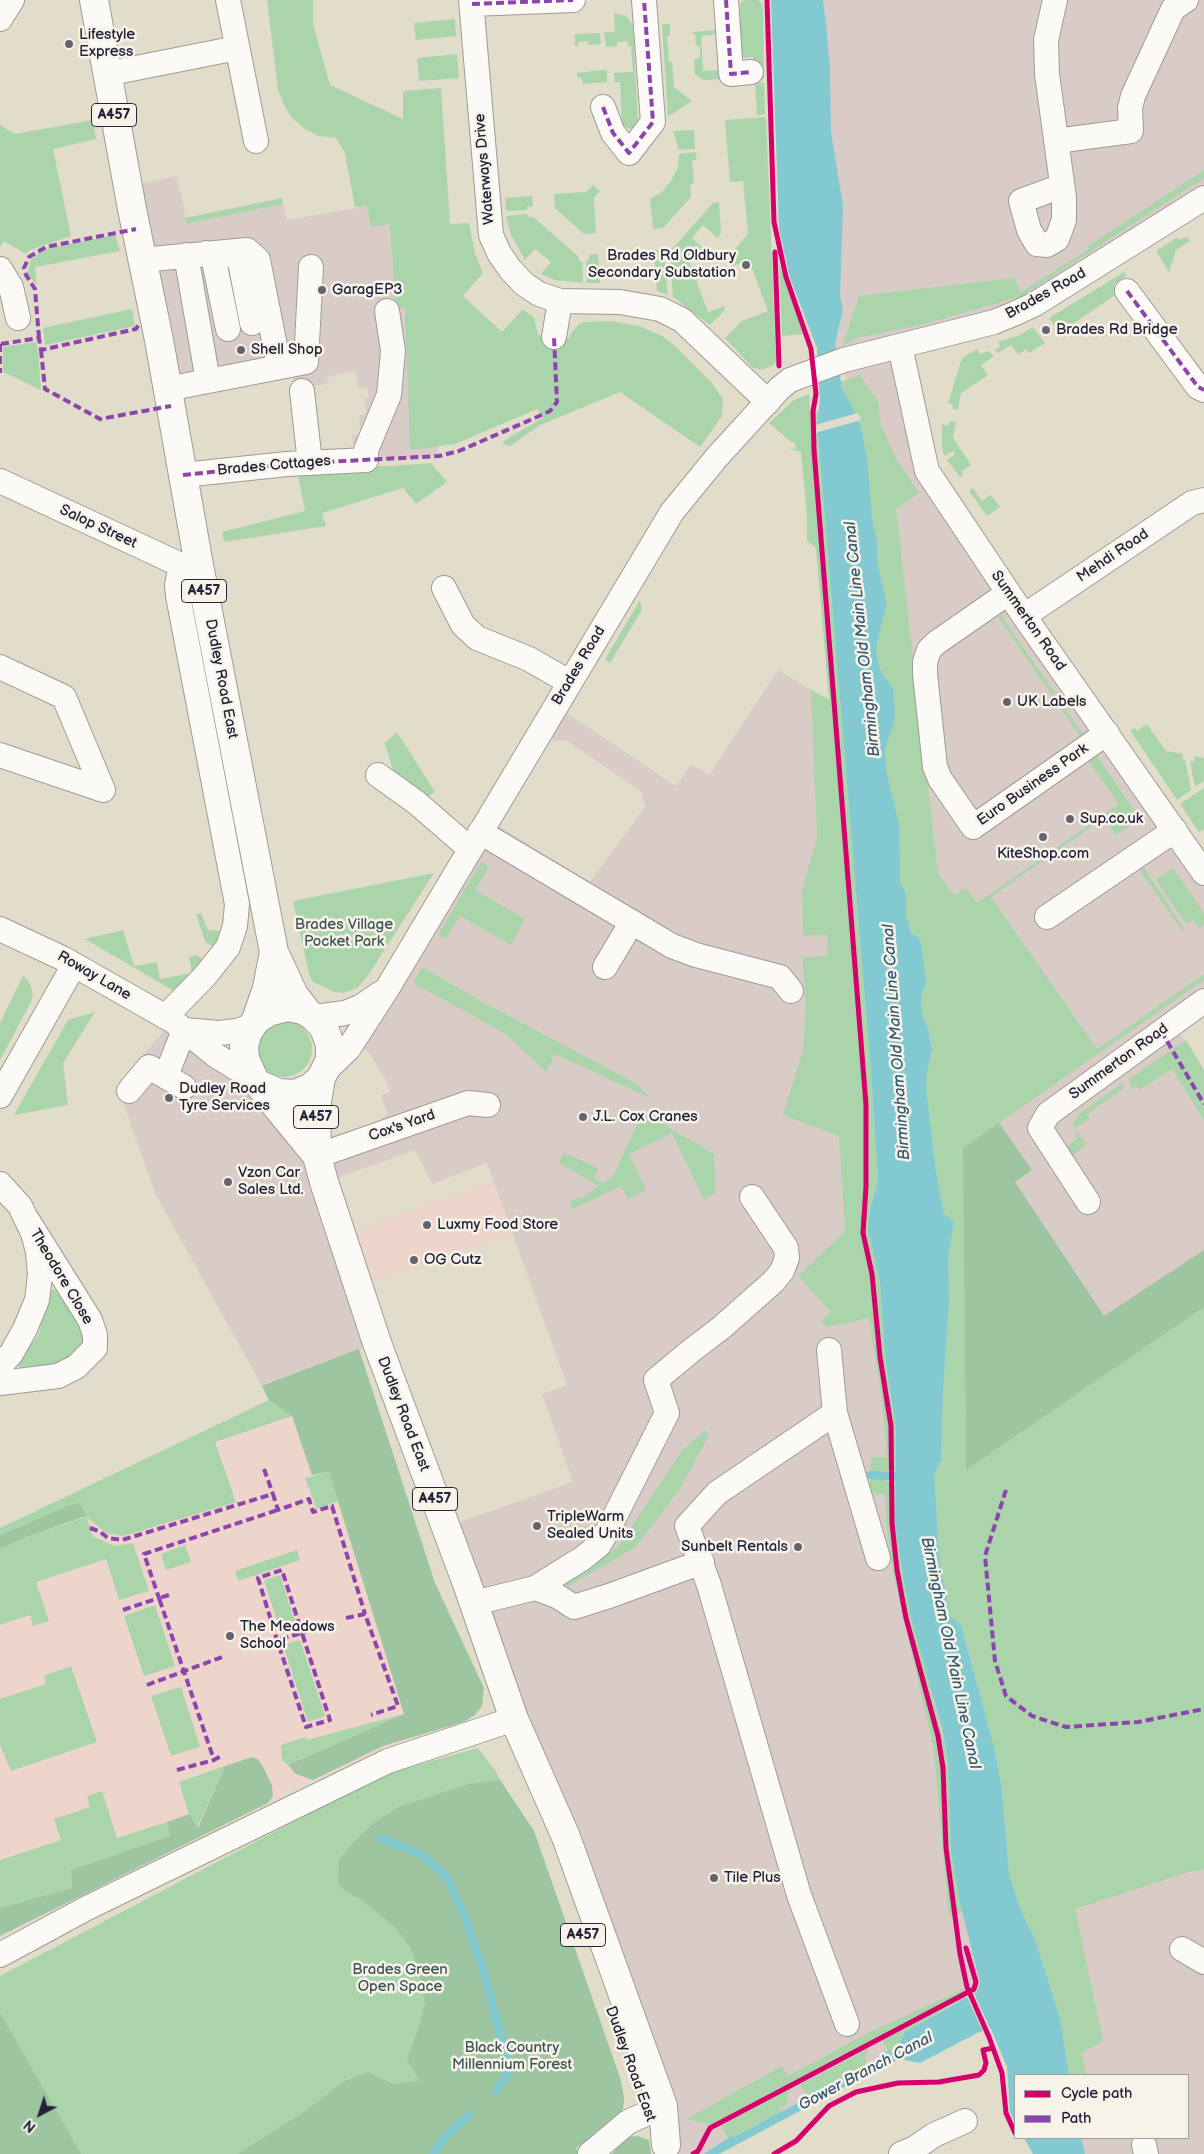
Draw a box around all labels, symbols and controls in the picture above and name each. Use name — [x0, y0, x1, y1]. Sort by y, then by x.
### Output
place label: Lifestyle Express — [79, 26, 135, 61]
marker: Lifestyle Express — [63, 38, 75, 50]
road number: A457 — [92, 104, 136, 126]
street label: Waterways Drive — [471, 113, 499, 225]
place label: Brades Rd Oldbury Secondary Substation — [588, 247, 736, 282]
marker: Brades Rd Oldbury Secondary Substation — [740, 259, 752, 271]
street label: Brades Road — [1003, 265, 1089, 323]
place label: GaragEP3 — [332, 281, 403, 299]
marker: GaragEP3 — [316, 284, 328, 296]
place label: Brades Rd Bridge — [1056, 321, 1178, 339]
marker: Brades Rd Bridge — [1040, 324, 1052, 336]
place label: Shell Shop — [251, 341, 323, 359]
marker: Shell Shop — [235, 344, 247, 356]
street label: Brades Cottages — [216, 452, 332, 480]
street label: Salop Street — [56, 501, 140, 553]
water label: Birmingham Old Main Line Canal — [841, 520, 885, 758]
street label: Mehdi Road — [1074, 525, 1152, 587]
street label: Summerton Road — [987, 567, 1069, 675]
road number: A457 — [182, 580, 226, 602]
street label: Dudley Road East — [201, 618, 241, 740]
street label: Brades Road — [548, 623, 610, 709]
place label: UK Labels — [1017, 693, 1086, 711]
marker: UK Labels — [1001, 696, 1013, 708]
street label: Euro Business Park — [974, 740, 1092, 830]
place label: Sup.co.uk — [1080, 810, 1143, 828]
marker: Sup.co.uk — [1064, 813, 1076, 825]
marker: KiteShop.com — [1037, 831, 1049, 843]
place label: KiteShop.com — [997, 845, 1089, 863]
park label: Brades Village Pocket Park — [295, 916, 393, 951]
water label: Birmingham Old Main Line Canal — [879, 923, 915, 1161]
street label: Roway Lane — [54, 948, 134, 1004]
street label: Summerton Road — [1066, 1020, 1172, 1104]
place label: Dudley Road Tyre Services — [179, 1080, 270, 1115]
marker: Dudley Road Tyre Services — [163, 1092, 175, 1104]
road number: A457 — [294, 1106, 338, 1128]
street label: Cox's Yard — [366, 1106, 438, 1146]
place label: J.L. Cox Cranes — [593, 1108, 698, 1126]
marker: J.L. Cox Cranes — [577, 1111, 589, 1123]
place label: Vzon Car Sales Ltd. — [238, 1164, 303, 1199]
marker: Vzon Car Sales Ltd. — [222, 1176, 234, 1188]
place label: Luxmy Food Store — [437, 1216, 558, 1234]
marker: Luxmy Food Store — [421, 1219, 433, 1231]
street label: Theodore Close — [25, 1226, 97, 1328]
place label: OG Cutz — [424, 1251, 481, 1269]
marker: OG Cutz — [408, 1254, 420, 1266]
street label: Dudley Road East — [373, 1354, 433, 1474]
road number: A457 — [412, 1488, 458, 1510]
place label: TripleWarm Sealed Units — [547, 1508, 633, 1543]
marker: TripleWarm Sealed Units — [531, 1520, 543, 1532]
water label: Birmingham Old Main Line Canal — [916, 1535, 984, 1771]
place label: Sunbelt Rentals — [681, 1538, 788, 1556]
marker: Sunbelt Rentals — [792, 1541, 804, 1553]
place label: The Meadows School — [240, 1618, 335, 1653]
marker: The Meadows School — [224, 1630, 236, 1642]
place label: Tile Plus — [724, 1869, 781, 1887]
marker: Tile Plus — [708, 1872, 720, 1884]
road number: A457 — [560, 1924, 606, 1946]
park label: Brades Green Open Space — [352, 1961, 448, 1996]
street label: Dudley Road East — [601, 2004, 659, 2124]
water label: Gower Branch Canal — [796, 2028, 936, 2116]
park label: Black Country Millennium Forest — [452, 2039, 572, 2074]
legend — [1014, 2074, 1189, 2139]
text: Cycle path — [1061, 2084, 1132, 2103]
north arrow — [15, 2089, 65, 2139]
text: Path — [1061, 2109, 1091, 2128]
text: N — [21, 2116, 40, 2136]

